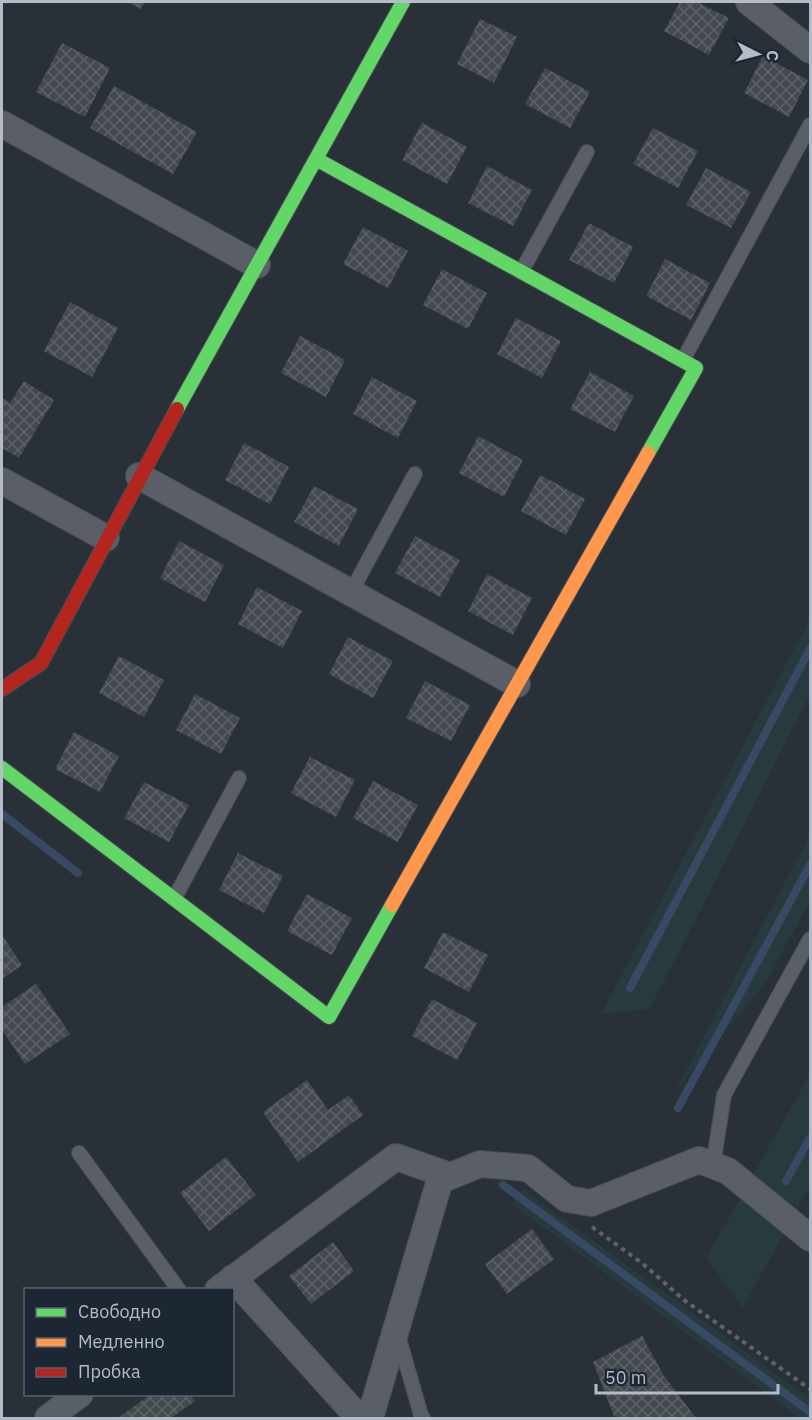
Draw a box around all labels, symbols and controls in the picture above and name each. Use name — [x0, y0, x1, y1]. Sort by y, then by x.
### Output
north arrow — [728, 24, 788, 84]
text: С — [762, 49, 783, 62]
legend — [24, 1288, 234, 1396]
text: Свободно — [78, 1300, 161, 1323]
text: Медленно — [78, 1330, 165, 1353]
scale bar — [596, 1357, 778, 1395]
text: Пробка — [78, 1360, 141, 1383]
text: 50 m — [605, 1366, 647, 1389]

